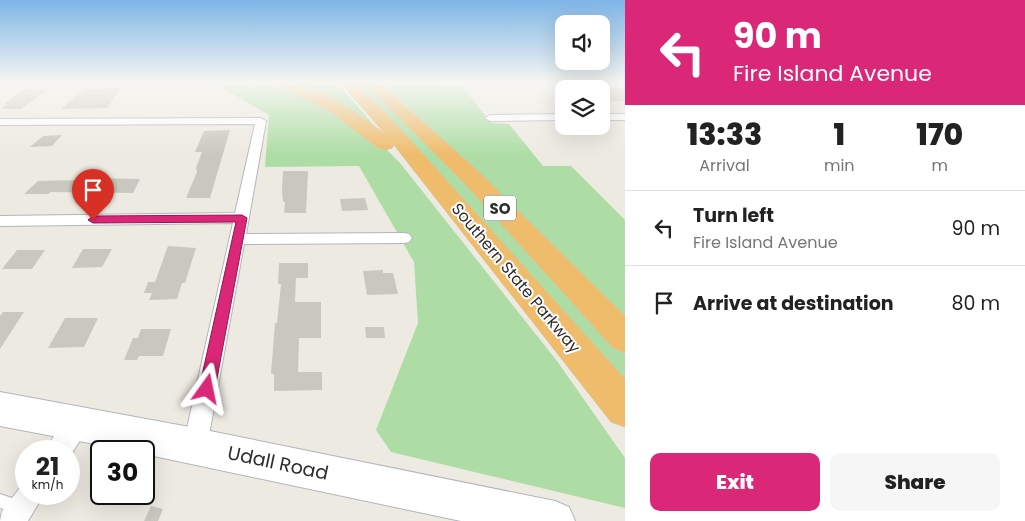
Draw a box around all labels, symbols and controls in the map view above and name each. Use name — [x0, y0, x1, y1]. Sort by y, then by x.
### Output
text: 90 m — [733, 11, 822, 60]
map controls — [555, 15, 610, 135]
button: sound — [555, 15, 610, 70]
icon: left — [650, 20, 715, 85]
text: Fire Island Avenue — [733, 58, 932, 89]
button: layers — [555, 80, 610, 135]
text: 13:33 — [687, 113, 762, 156]
text: 1 — [833, 113, 845, 156]
text: 170 — [916, 113, 963, 156]
text: Arrival — [699, 154, 750, 177]
text: min — [824, 154, 855, 177]
text: m — [932, 154, 948, 177]
pin — [72, 169, 114, 220]
icon: arrive — [79, 176, 107, 204]
road number: SO — [484, 196, 516, 220]
street label: Southern State Parkway — [446, 198, 586, 358]
text: Turn left — [693, 202, 774, 229]
icon: left — [650, 214, 678, 242]
text: 90 m — [951, 215, 1000, 242]
text: Fire Island Avenue — [693, 231, 838, 254]
icon: arrive — [650, 289, 678, 317]
text: Arrive at destination — [693, 290, 894, 317]
text: 80 m — [951, 290, 1000, 317]
position arrow — [180, 362, 232, 414]
street label: Udall Road — [225, 439, 331, 487]
speed limit sign: 30 — [90, 440, 155, 505]
text: 21 — [36, 449, 59, 484]
button: Exit — [650, 453, 820, 511]
button: Share — [830, 453, 1000, 511]
text: km/h — [32, 476, 63, 493]

